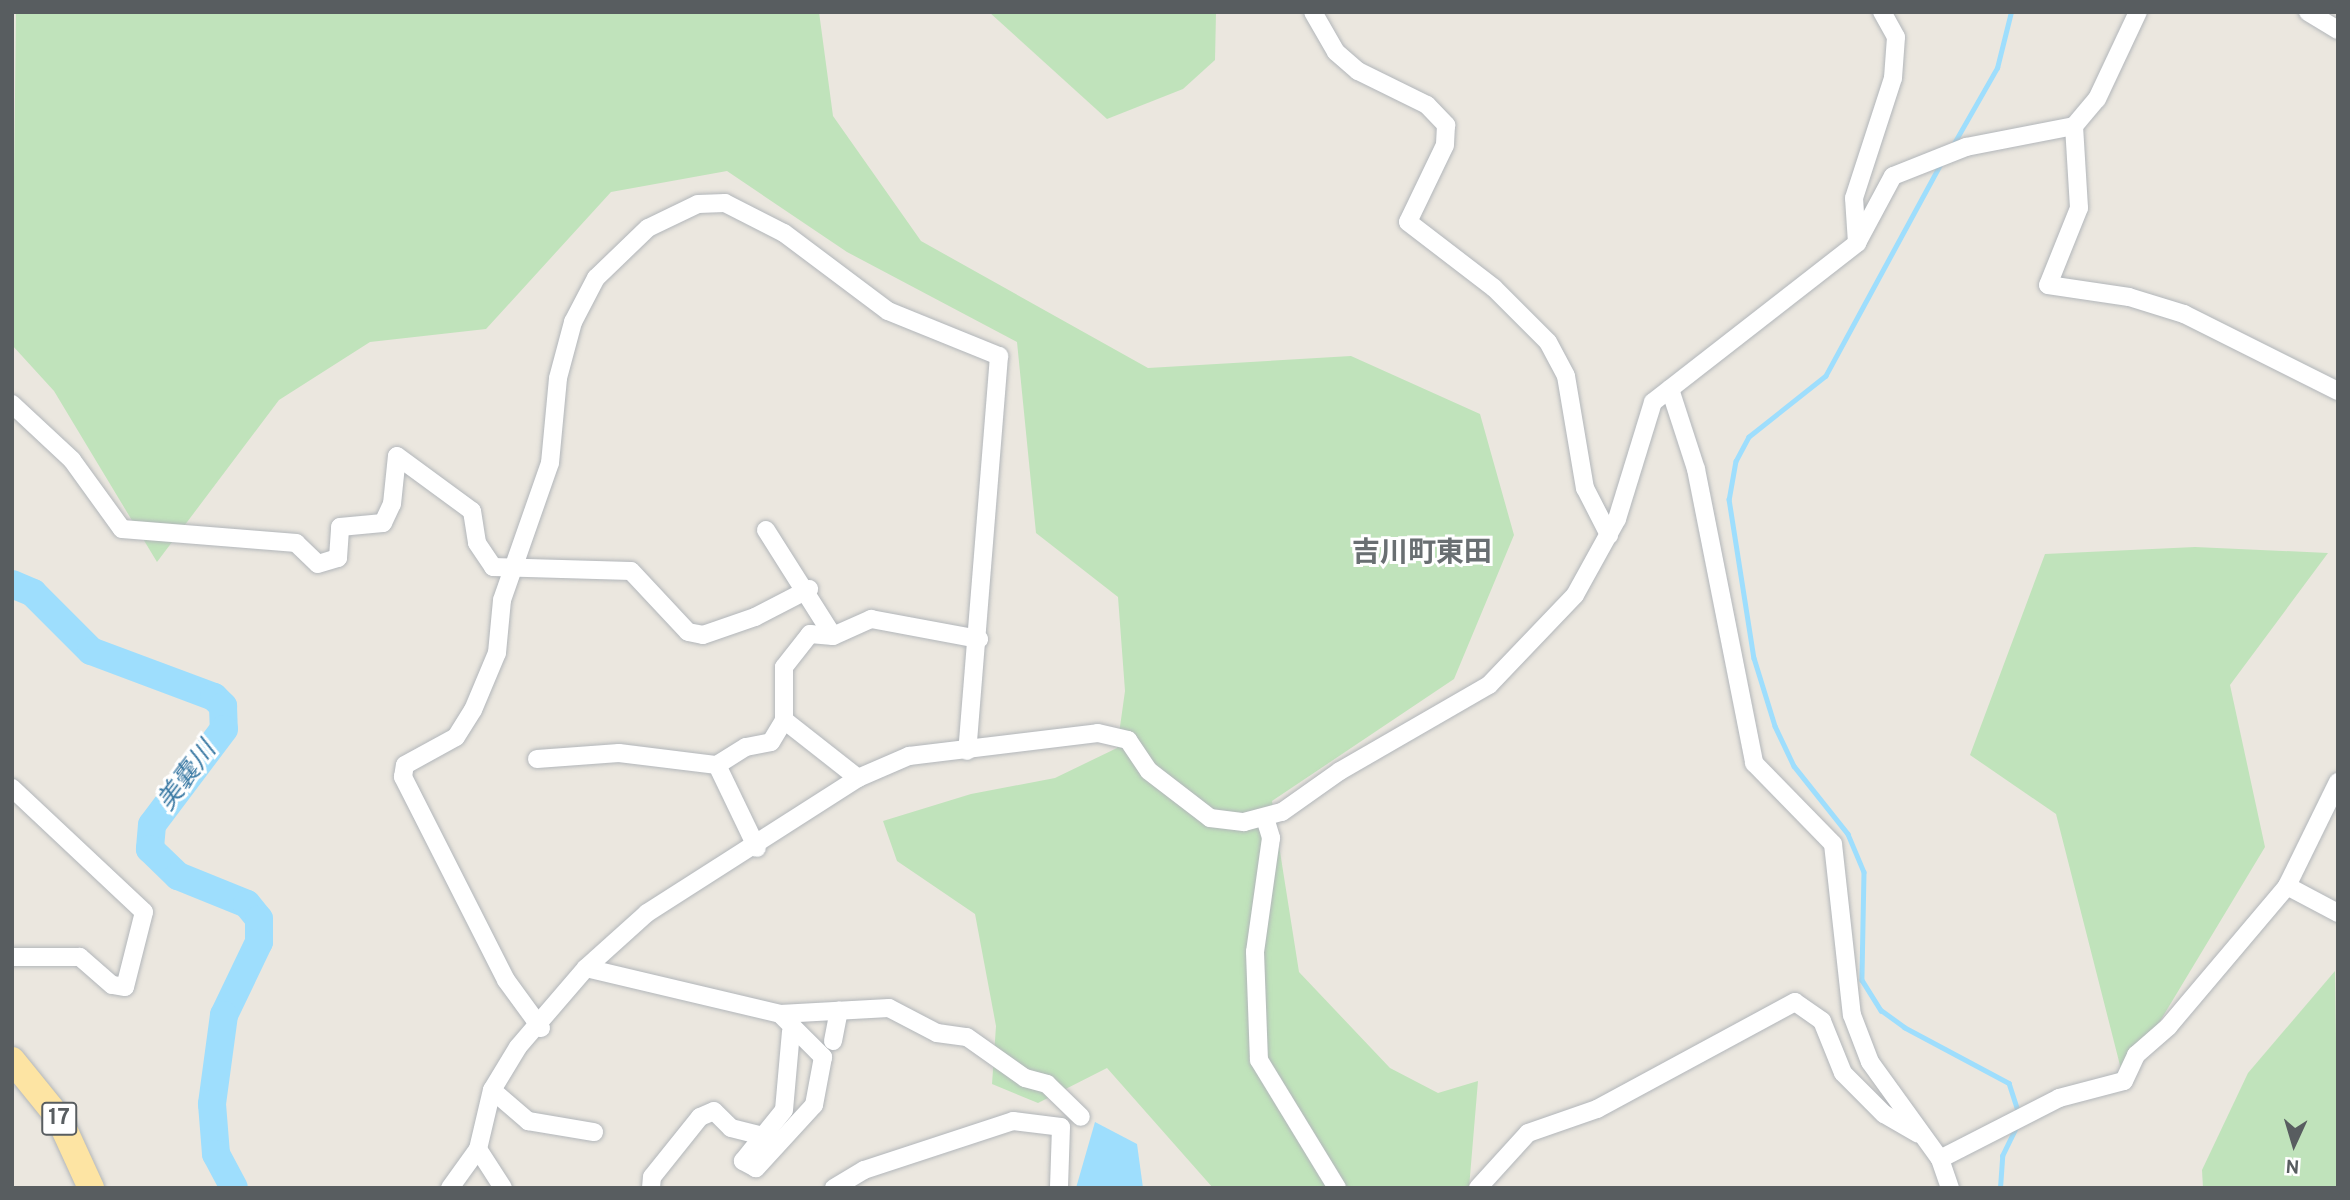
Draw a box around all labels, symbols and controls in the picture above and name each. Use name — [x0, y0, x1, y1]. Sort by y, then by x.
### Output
district label: 吉川町東田 — [1352, 537, 1492, 571]
water label: 美嚢川 — [152, 736, 224, 818]
road number: 17 — [40, 1100, 78, 1138]
north arrow — [2259, 1109, 2329, 1179]
text: N — [2285, 1153, 2300, 1177]

